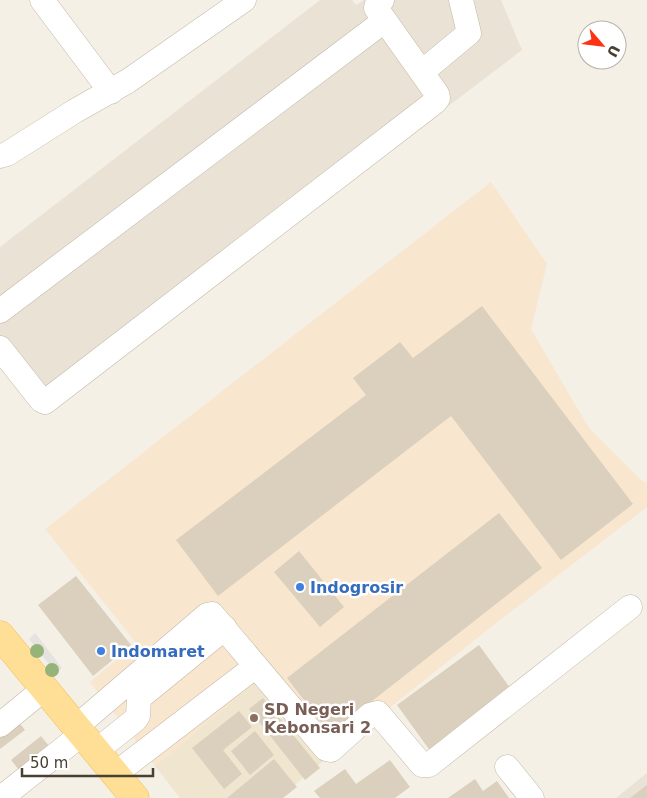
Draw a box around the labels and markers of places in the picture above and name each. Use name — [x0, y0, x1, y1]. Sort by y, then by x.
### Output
place label: Indogrosir — [310, 578, 403, 597]
marker: Indogrosir — [294, 581, 306, 593]
place label: Indomaret — [111, 642, 205, 661]
marker: Indomaret — [95, 645, 107, 657]
place label: SD Negeri Kebonsari 2 — [264, 700, 371, 737]
marker: SD Negeri Kebonsari 2 — [248, 712, 260, 724]

